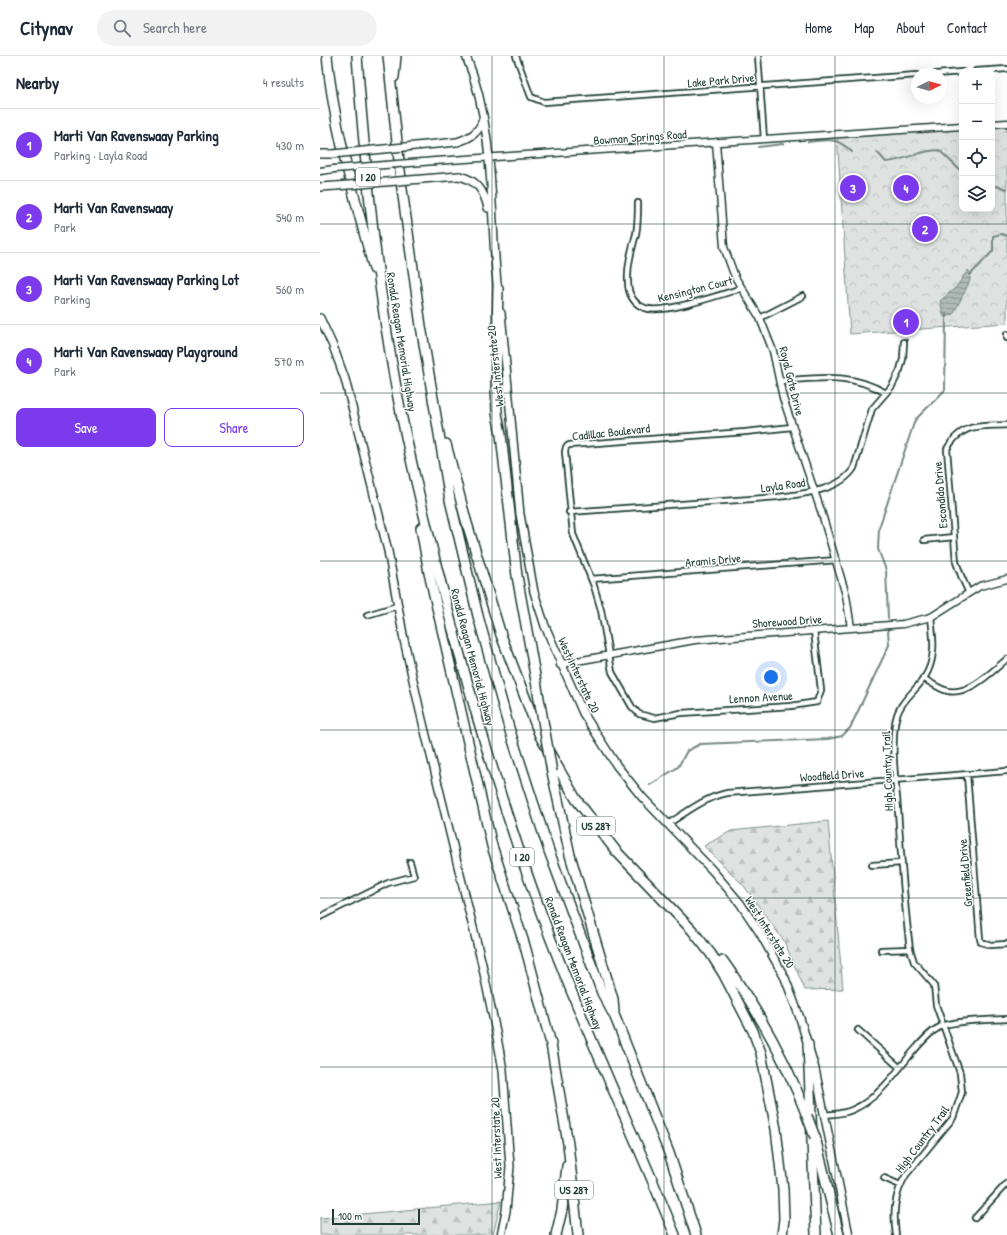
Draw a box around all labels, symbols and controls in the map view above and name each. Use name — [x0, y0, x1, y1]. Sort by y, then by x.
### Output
search box — [97, 10, 377, 46]
text: Citynav — [20, 15, 73, 41]
icon: search — [111, 17, 133, 39]
text: Search here — [143, 17, 207, 38]
text: Home — [805, 18, 832, 37]
text: Map — [854, 18, 874, 37]
text: About — [896, 18, 925, 37]
text: Contact — [947, 18, 987, 37]
north arrow — [911, 68, 947, 104]
map controls — [959, 68, 995, 212]
button: + — [959, 68, 995, 104]
street label: Lake Park Drive — [687, 69, 755, 91]
text: Nearby — [16, 71, 59, 94]
text: 4 results — [263, 73, 304, 91]
button: − — [959, 104, 995, 140]
text: Marti Van Ravenswaay Parking — [54, 125, 219, 146]
street label: Bowman Springs Road — [593, 125, 687, 149]
text: 1 — [27, 136, 31, 154]
text: 430 m — [276, 136, 304, 154]
button: locate — [959, 140, 995, 176]
text: Parking · Layla Road — [54, 146, 147, 164]
road number: I 20 — [356, 168, 380, 186]
pin: 3 — [840, 173, 866, 203]
pin: 4 — [893, 173, 919, 203]
button: layers — [959, 176, 995, 212]
text: Marti Van Ravenswaay — [54, 197, 173, 218]
text: 2 — [26, 208, 32, 226]
text: 540 m — [276, 208, 304, 226]
pin: 2 — [912, 214, 938, 244]
text: Park — [54, 218, 76, 236]
text: Marti Van Ravenswaay Parking Lot — [54, 269, 239, 290]
street label: Ronald Reagan Memorial Highway — [383, 271, 421, 413]
street label: Kensington Court — [656, 271, 735, 307]
text: 3 — [26, 280, 32, 298]
text: 560 m — [276, 280, 304, 298]
text: Parking — [54, 290, 90, 308]
pin: 1 — [893, 307, 919, 337]
street label: West Interstate 20 — [482, 325, 508, 407]
text: Marti Van Ravenswaay Playground — [54, 341, 237, 362]
street label: Royal Gate Drive — [775, 345, 809, 418]
text: 4 — [27, 352, 31, 370]
text: 570 m — [274, 352, 304, 370]
text: Park — [54, 362, 76, 380]
button: Save — [16, 408, 156, 447]
button: Share — [164, 408, 304, 447]
street label: Cadillac Boulevard — [571, 419, 651, 445]
street label: Escondido Drive — [929, 461, 951, 529]
street label: Layla Road — [760, 473, 807, 497]
street label: Aramis Drive — [684, 549, 742, 571]
street label: Ronald Reagan Memorial Highway — [447, 587, 499, 727]
street label: Shorewood Drive — [751, 610, 823, 632]
street label: West Interstate 20 — [554, 634, 604, 716]
your location — [761, 667, 781, 687]
street label: Lennon Avenue — [729, 687, 793, 707]
street label: High Country Trail — [877, 730, 897, 812]
street label: Woodfield Drive — [799, 764, 865, 786]
road number: US 287 — [577, 817, 615, 835]
street label: Greenfield Drive — [954, 838, 976, 908]
road number: I 20 — [510, 848, 534, 866]
street label: West Interstate 20 — [741, 893, 799, 971]
street label: Ronald Reagan Memorial Highway — [541, 894, 607, 1032]
street label: West Interstate 20 — [486, 1097, 506, 1179]
street label: High Country Trail — [891, 1101, 953, 1176]
road number: US 287 — [555, 1181, 593, 1199]
scale bar — [332, 1207, 420, 1226]
text: 100 m — [338, 1209, 362, 1223]

